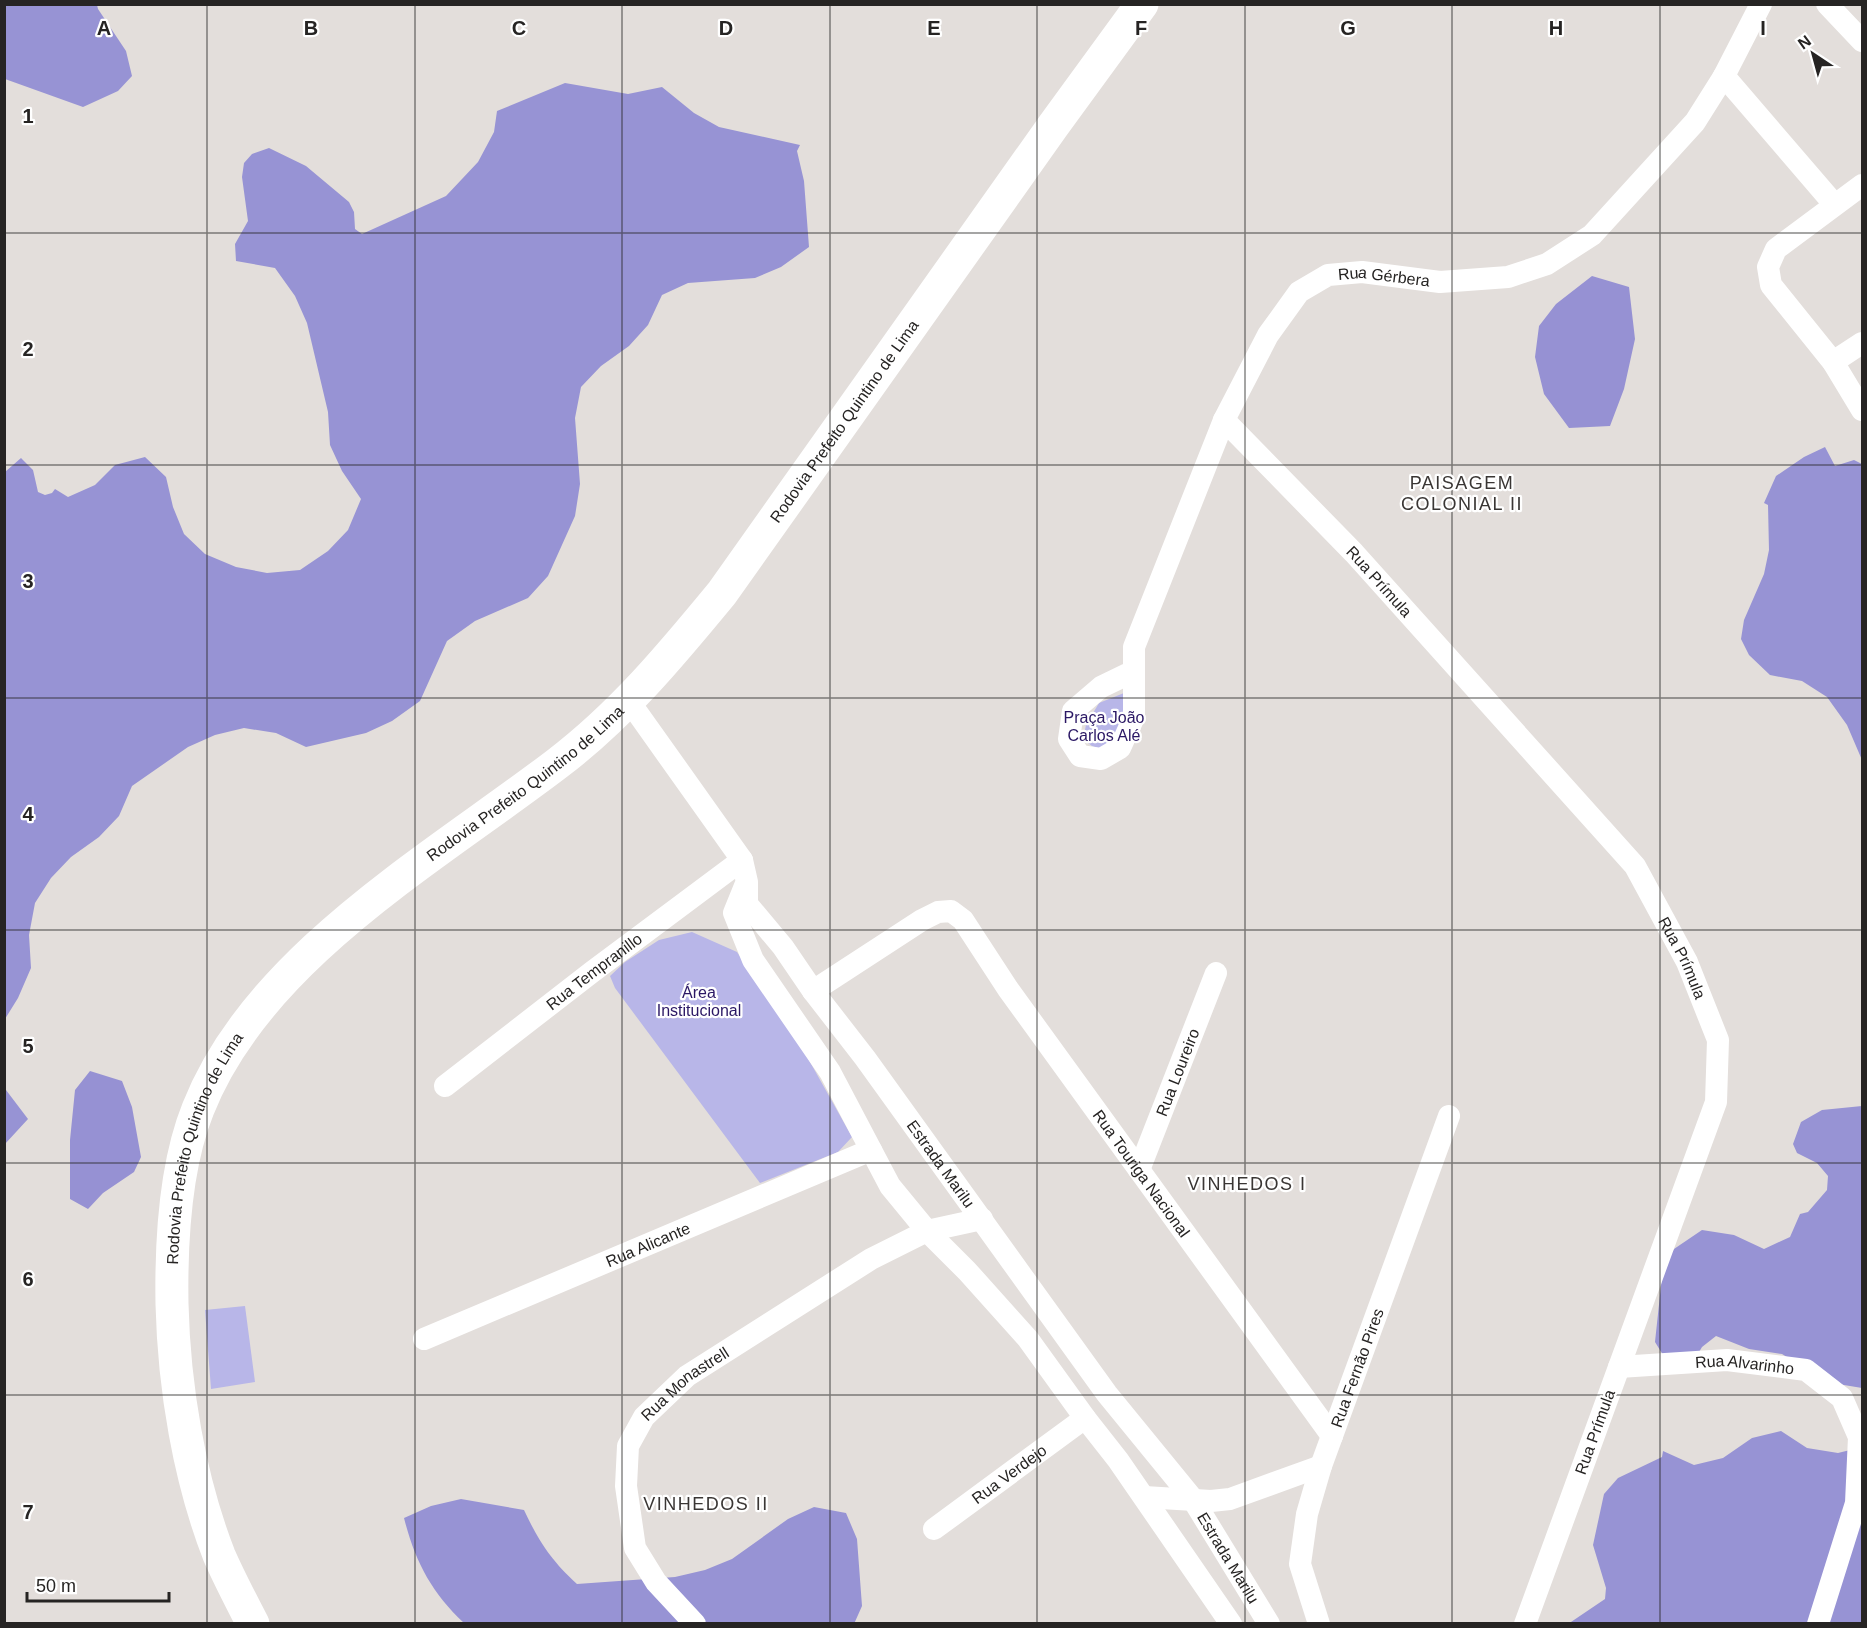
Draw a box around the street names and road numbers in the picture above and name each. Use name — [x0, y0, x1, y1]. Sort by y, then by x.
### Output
street label: Rua Gérbera — [1337, 263, 1431, 289]
street label: Rodovia Prefeito Quintino de Lima — [766, 317, 921, 525]
street label: Rua Prímula — [1343, 542, 1416, 620]
street label: Rodovia Prefeito Quintino de Lima — [423, 702, 627, 864]
street label: Rua Prímula — [1656, 914, 1709, 1001]
street label: Rua Tempranillo — [543, 929, 645, 1013]
street label: Rua Loureiro — [1152, 1026, 1202, 1118]
street label: Rodovia Prefeito Quintino de Lima — [164, 1029, 246, 1265]
street label: Rua Touriga Nacional — [1090, 1106, 1193, 1240]
street label: Estrada Marilu — [904, 1117, 978, 1211]
street label: Rua Alicante — [603, 1219, 693, 1270]
street label: Rua Fernão Pires — [1327, 1306, 1386, 1430]
street label: Rua Monastrell — [637, 1343, 732, 1424]
street label: Rua Alvarinho — [1694, 1351, 1795, 1377]
street label: Rua Prímula — [1572, 1387, 1618, 1477]
street label: Rua Verdejo — [968, 1441, 1050, 1507]
street label: Estrada Marilu — [1194, 1509, 1263, 1606]

